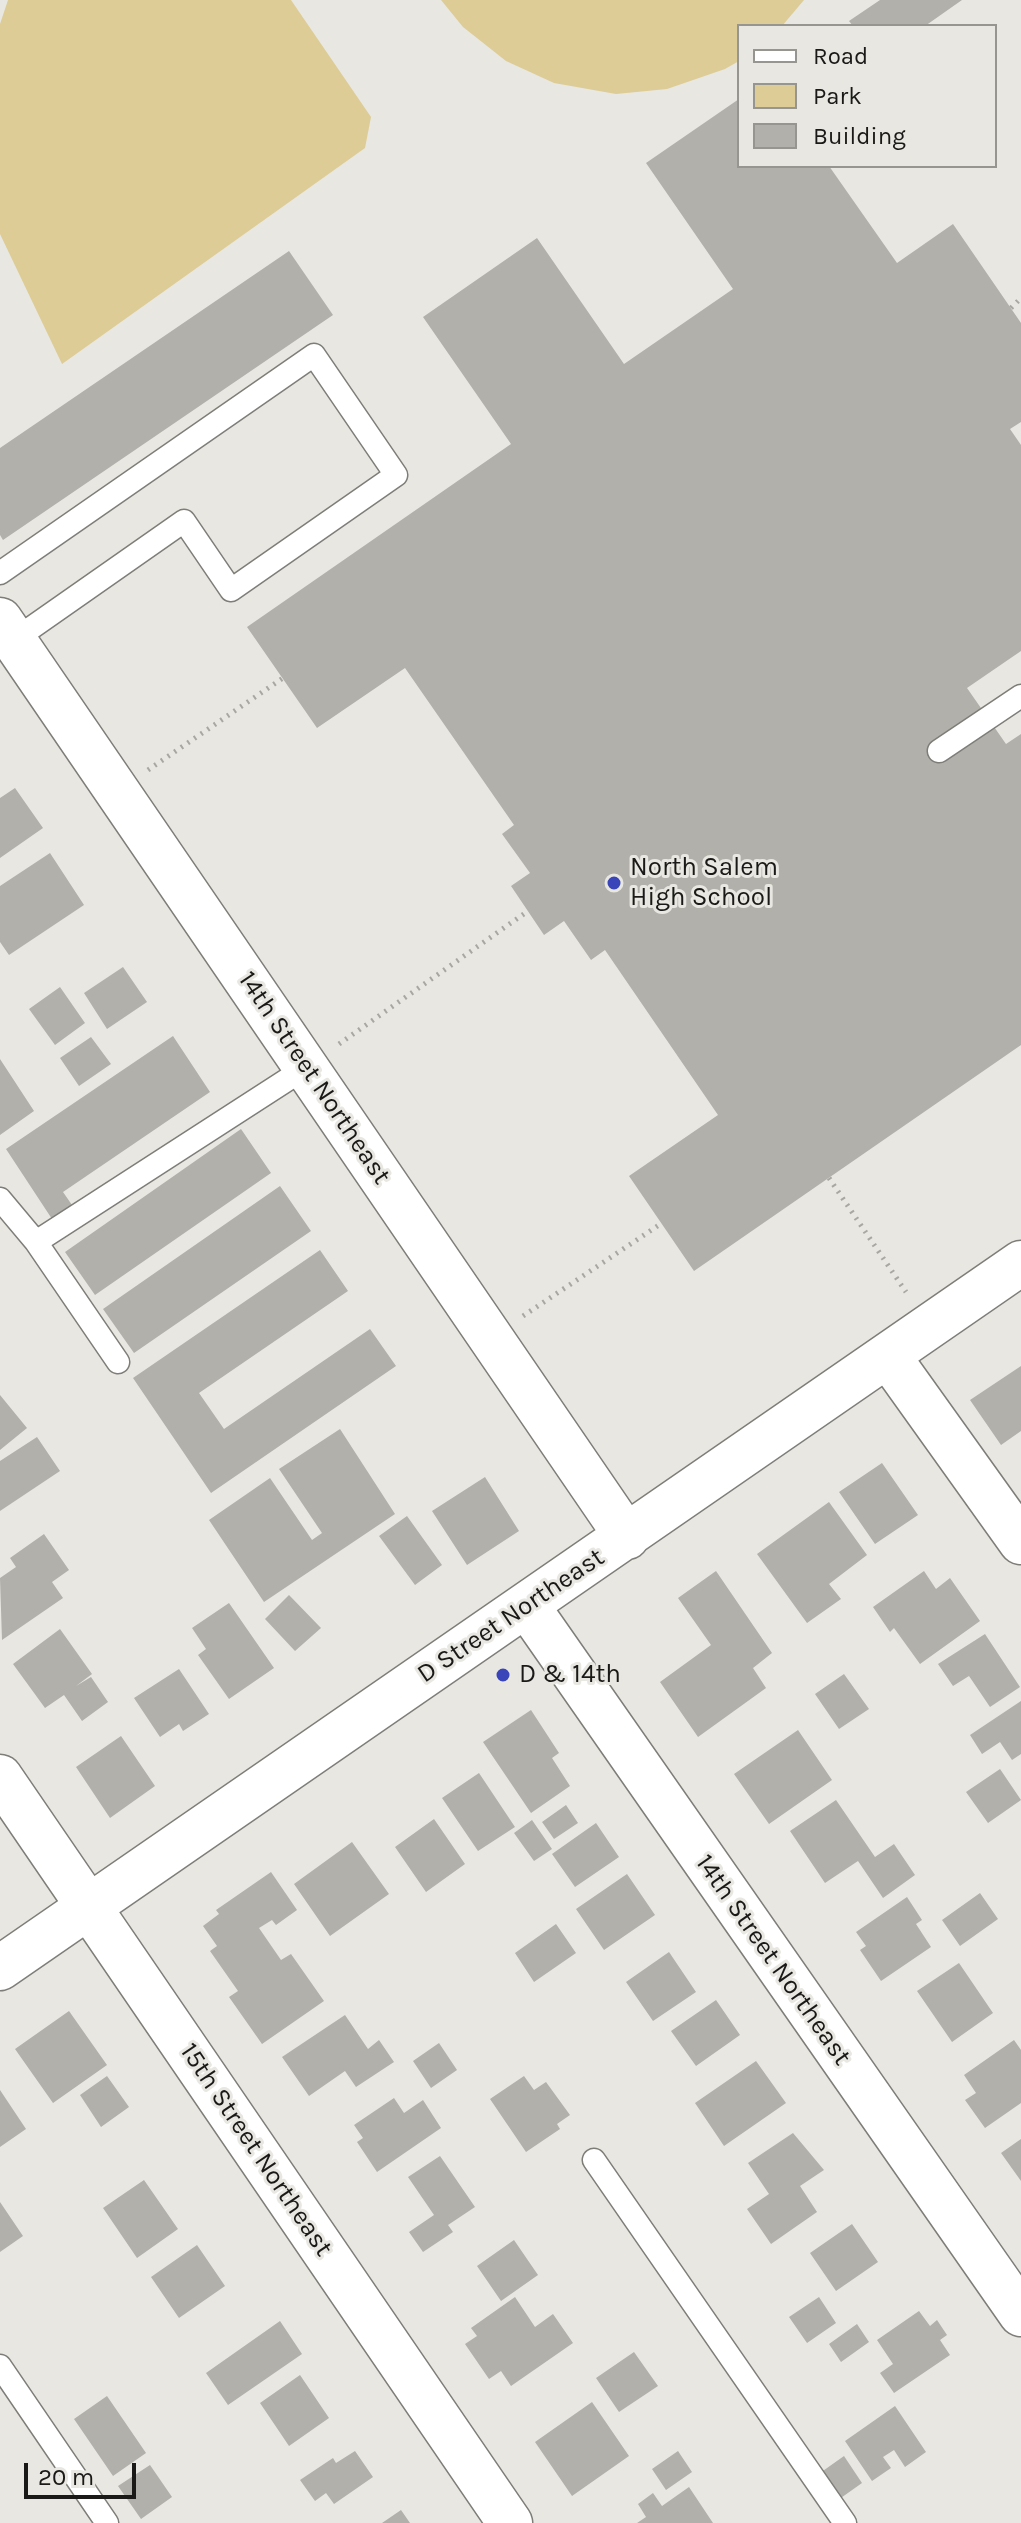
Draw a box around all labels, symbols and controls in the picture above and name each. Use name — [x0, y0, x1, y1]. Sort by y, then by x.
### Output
legend — [737, 24, 997, 168]
text: Road — [813, 42, 868, 70]
text: Park — [813, 82, 862, 110]
text: Building — [813, 122, 906, 150]
place label: North Salem High School — [630, 852, 778, 914]
marker: North Salem High School — [605, 874, 623, 892]
street label: 14th Street Northeast — [231, 966, 397, 1190]
street label: D Street Northeast — [412, 1542, 610, 1690]
place label: D & 14th — [519, 1659, 621, 1691]
marker: D & 14th — [494, 1666, 512, 1684]
street label: 14th Street Northeast — [688, 1849, 858, 2071]
street label: 15th Street Northeast — [173, 2037, 339, 2263]
scale bar — [28, 2447, 140, 2497]
text: 20 m — [38, 2463, 94, 2491]

